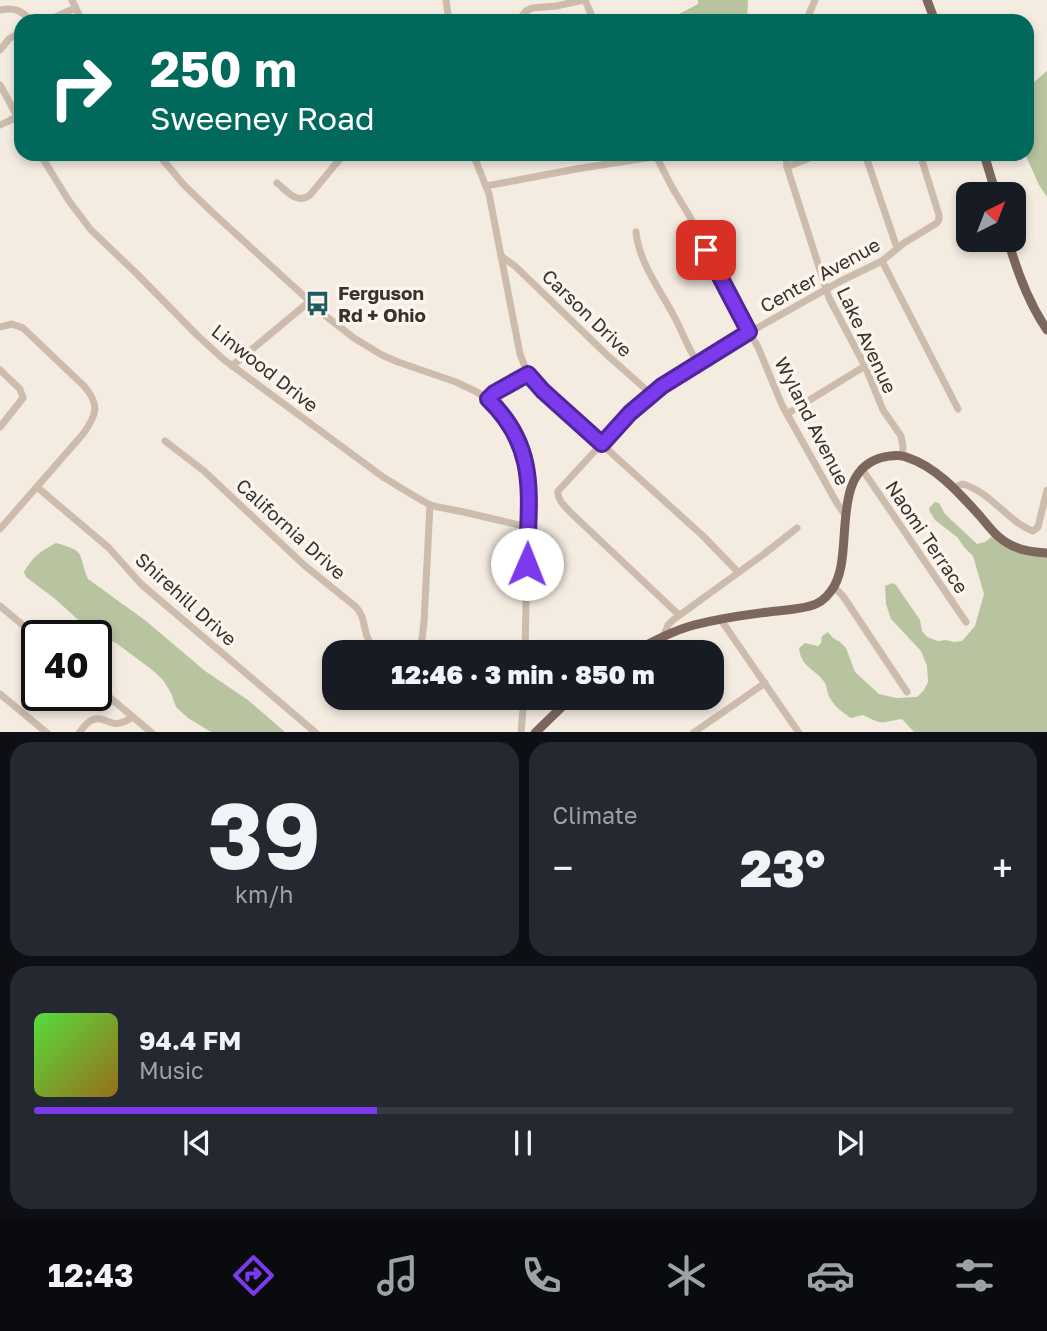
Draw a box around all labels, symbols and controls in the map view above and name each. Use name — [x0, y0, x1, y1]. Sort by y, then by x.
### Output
text: 250 m — [150, 39, 297, 98]
icon: right — [35, 42, 126, 133]
text: Sweeney Road — [150, 99, 375, 137]
north arrow — [956, 182, 1026, 252]
map controls — [956, 182, 1026, 252]
pin — [676, 220, 736, 280]
icon: arrive — [687, 231, 725, 269]
street label: Center Avenue — [756, 232, 884, 317]
street label: Carson Drive — [538, 264, 637, 361]
place label: Ferguson Rd + Ohio — [338, 281, 426, 326]
street label: Lake Avenue — [833, 283, 902, 397]
bus stop icon: Ferguson Rd + Ohio — [304, 290, 332, 318]
street label: Linwood Drive — [207, 319, 323, 416]
street label: Wyland Avenue — [770, 353, 855, 489]
street label: California Drive — [232, 473, 351, 584]
street label: Naomi Terrace — [881, 476, 974, 597]
position arrow — [490, 527, 564, 601]
street label: Shirehill Drive — [131, 547, 242, 650]
speed limit sign: 40 — [21, 620, 112, 711]
text: 12:46 · 3 min · 850 m — [391, 659, 655, 690]
text: 39 — [208, 780, 321, 889]
text: Climate — [553, 801, 637, 829]
text: 23° — [740, 836, 825, 898]
text: − — [553, 845, 573, 890]
text: + — [992, 845, 1013, 890]
text: km/h — [235, 880, 294, 908]
text: 94.4 FM — [139, 1025, 241, 1056]
text: Music — [139, 1056, 204, 1084]
icon: previous — [178, 1124, 216, 1162]
icon: pause — [504, 1124, 542, 1162]
icon: next — [831, 1124, 869, 1162]
icon: directions — [229, 1251, 278, 1300]
icon: music — [373, 1251, 422, 1300]
icon: phone — [517, 1251, 566, 1300]
icon: climate — [662, 1251, 711, 1300]
icon: car — [806, 1251, 855, 1300]
icon: filters — [950, 1251, 999, 1300]
text: 12:43 — [48, 1256, 133, 1294]

